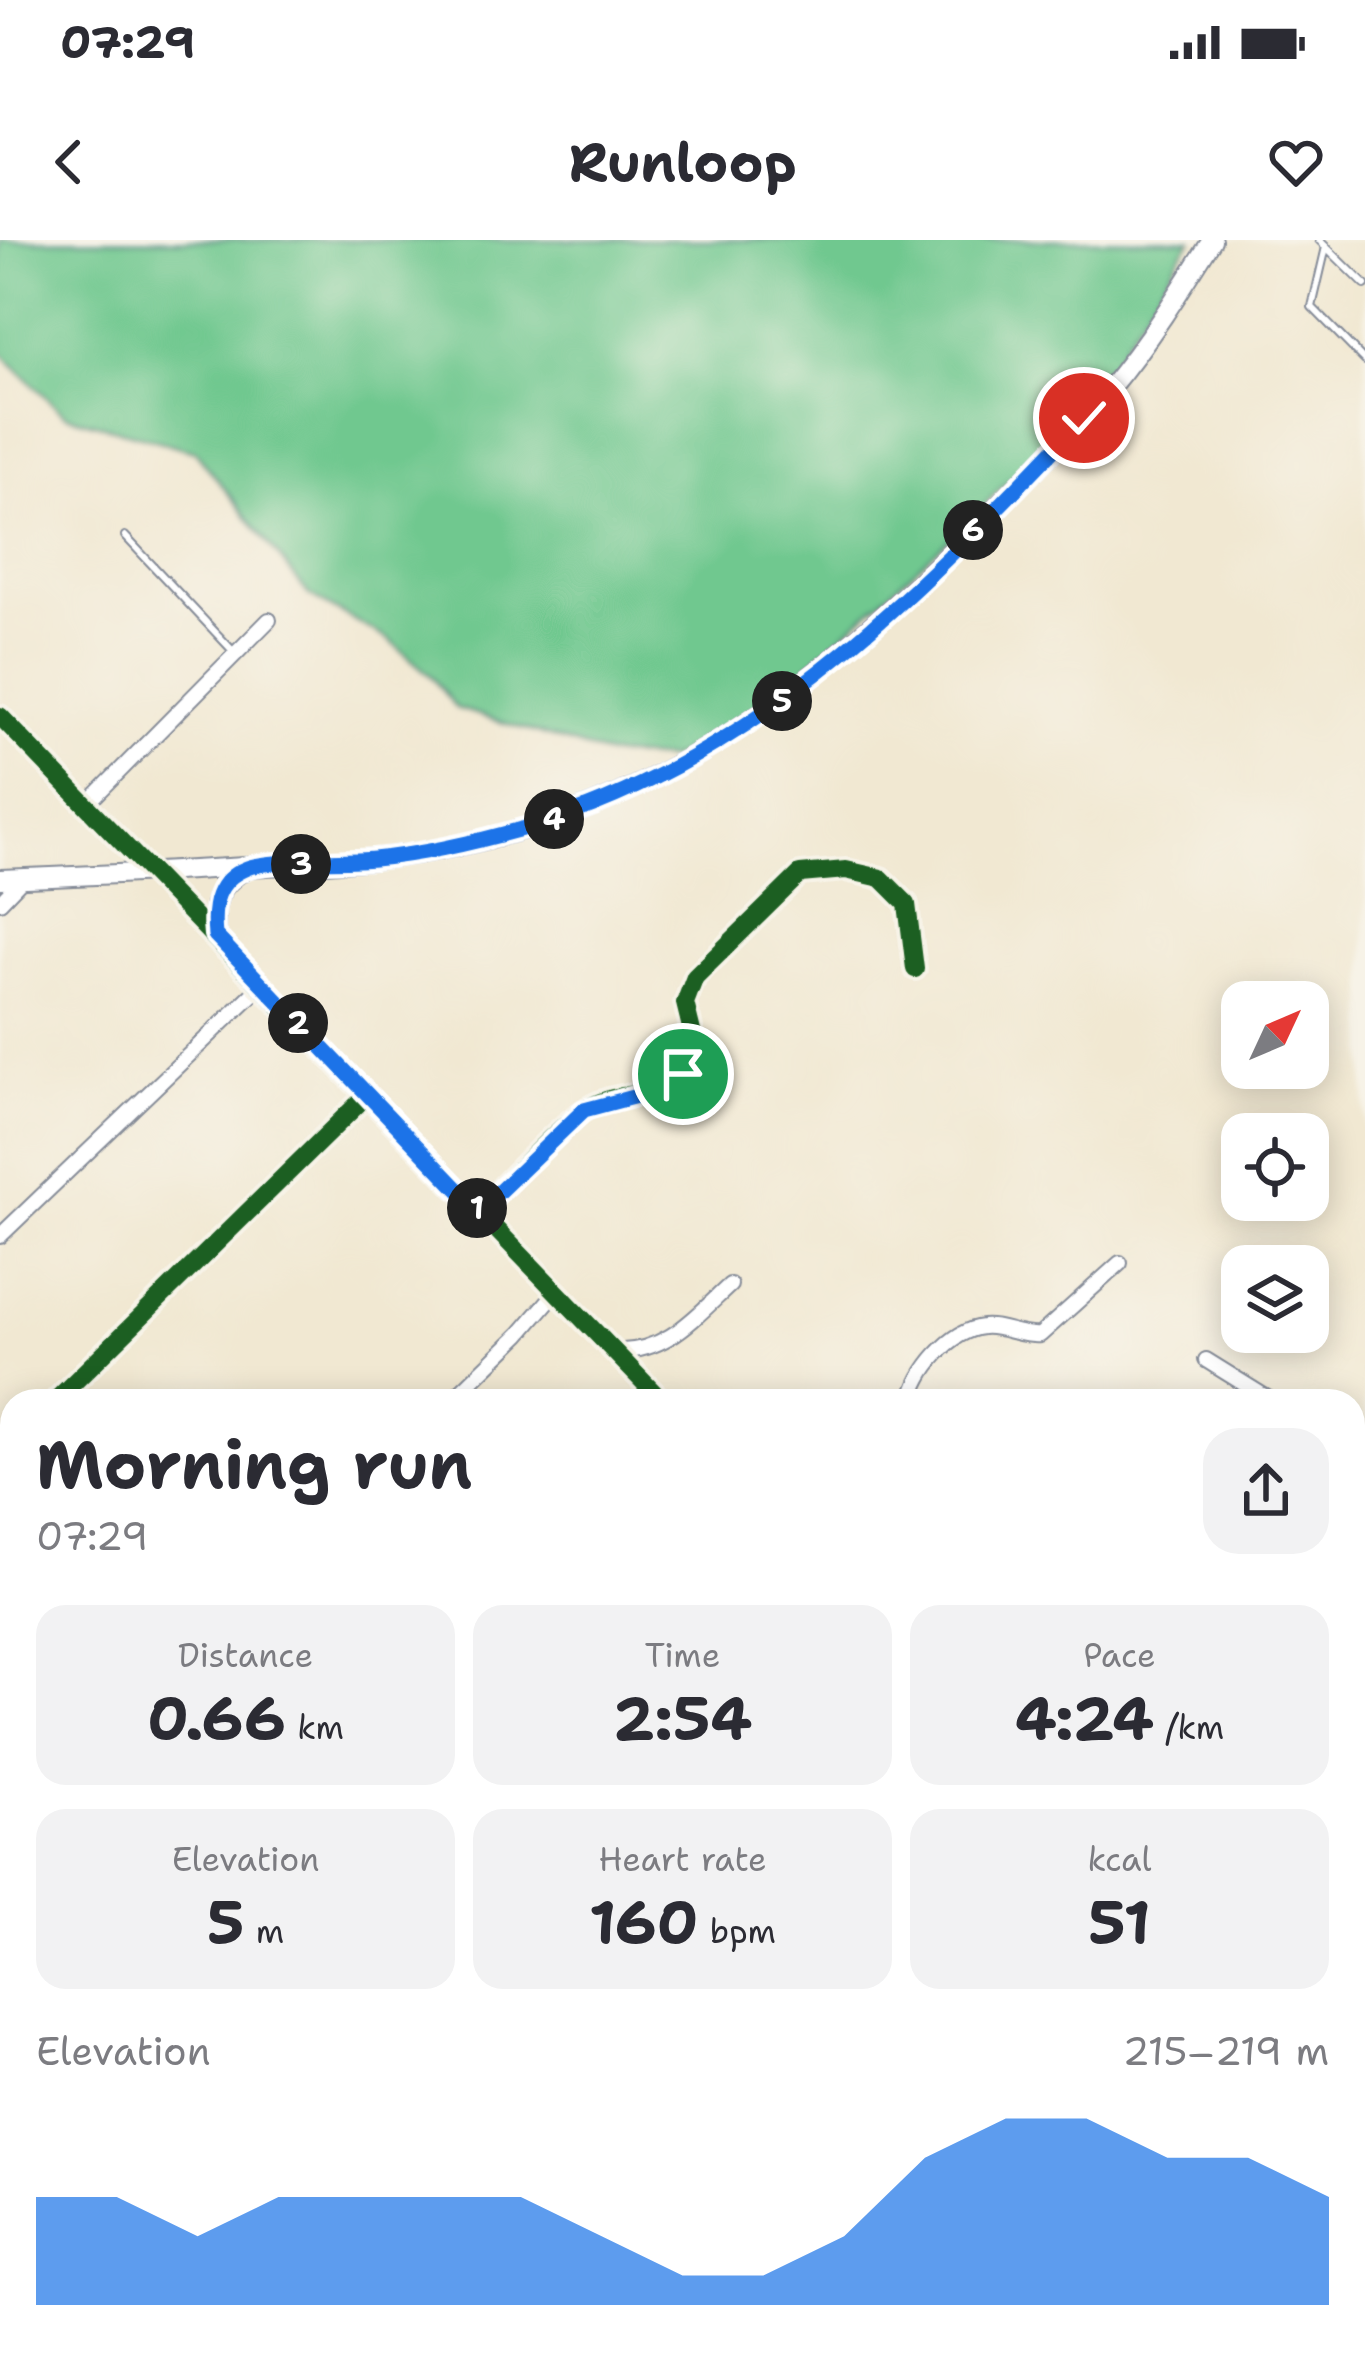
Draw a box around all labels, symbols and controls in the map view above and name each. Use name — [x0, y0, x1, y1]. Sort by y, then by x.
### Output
text: 07:29 — [60, 12, 195, 72]
text: Runloop — [568, 126, 797, 198]
icon: back — [36, 129, 102, 195]
icon: heart — [1263, 129, 1329, 195]
pin — [1033, 367, 1135, 469]
icon: check — [1051, 385, 1117, 451]
pin: 6 — [943, 500, 1003, 560]
text: 6 — [961, 507, 985, 552]
pin: 5 — [752, 671, 812, 731]
text: 5 — [772, 678, 792, 723]
pin: 4 — [524, 789, 584, 849]
text: 4 — [542, 796, 566, 841]
pin: 3 — [271, 834, 331, 894]
text: 3 — [289, 841, 313, 886]
north arrow — [1221, 981, 1329, 1089]
map controls — [1221, 981, 1329, 1353]
pin: 2 — [268, 993, 328, 1053]
text: 2 — [286, 1000, 310, 1045]
pin — [632, 1023, 734, 1125]
icon: arrive — [650, 1041, 716, 1107]
button: locate — [1221, 1113, 1329, 1221]
pin: 1 — [447, 1178, 507, 1238]
text: 1 — [469, 1185, 485, 1230]
button: layers — [1221, 1245, 1329, 1353]
text: Morning run — [36, 1421, 472, 1509]
button: share — [1203, 1428, 1329, 1554]
text: 07:29 — [36, 1510, 148, 1562]
text: Distance — [178, 1633, 313, 1678]
text: Time — [645, 1633, 720, 1678]
text: Pace — [1083, 1633, 1156, 1678]
text: 0.66 — [147, 1678, 286, 1758]
text: 2:54 — [613, 1678, 752, 1758]
text: 4:24 — [1015, 1678, 1154, 1758]
text: km — [286, 1705, 344, 1750]
text: /km — [1154, 1705, 1224, 1750]
text: Elevation — [172, 1837, 319, 1882]
text: Heart rate — [598, 1837, 767, 1882]
text: kcal — [1087, 1837, 1152, 1882]
text: 5 — [207, 1882, 244, 1962]
text: 160 — [589, 1882, 698, 1962]
text: 51 — [1088, 1882, 1151, 1962]
text: m — [244, 1909, 284, 1954]
text: bpm — [698, 1909, 776, 1954]
text: Elevation — [36, 2025, 211, 2077]
text: 215–219 m — [1122, 2025, 1329, 2077]

